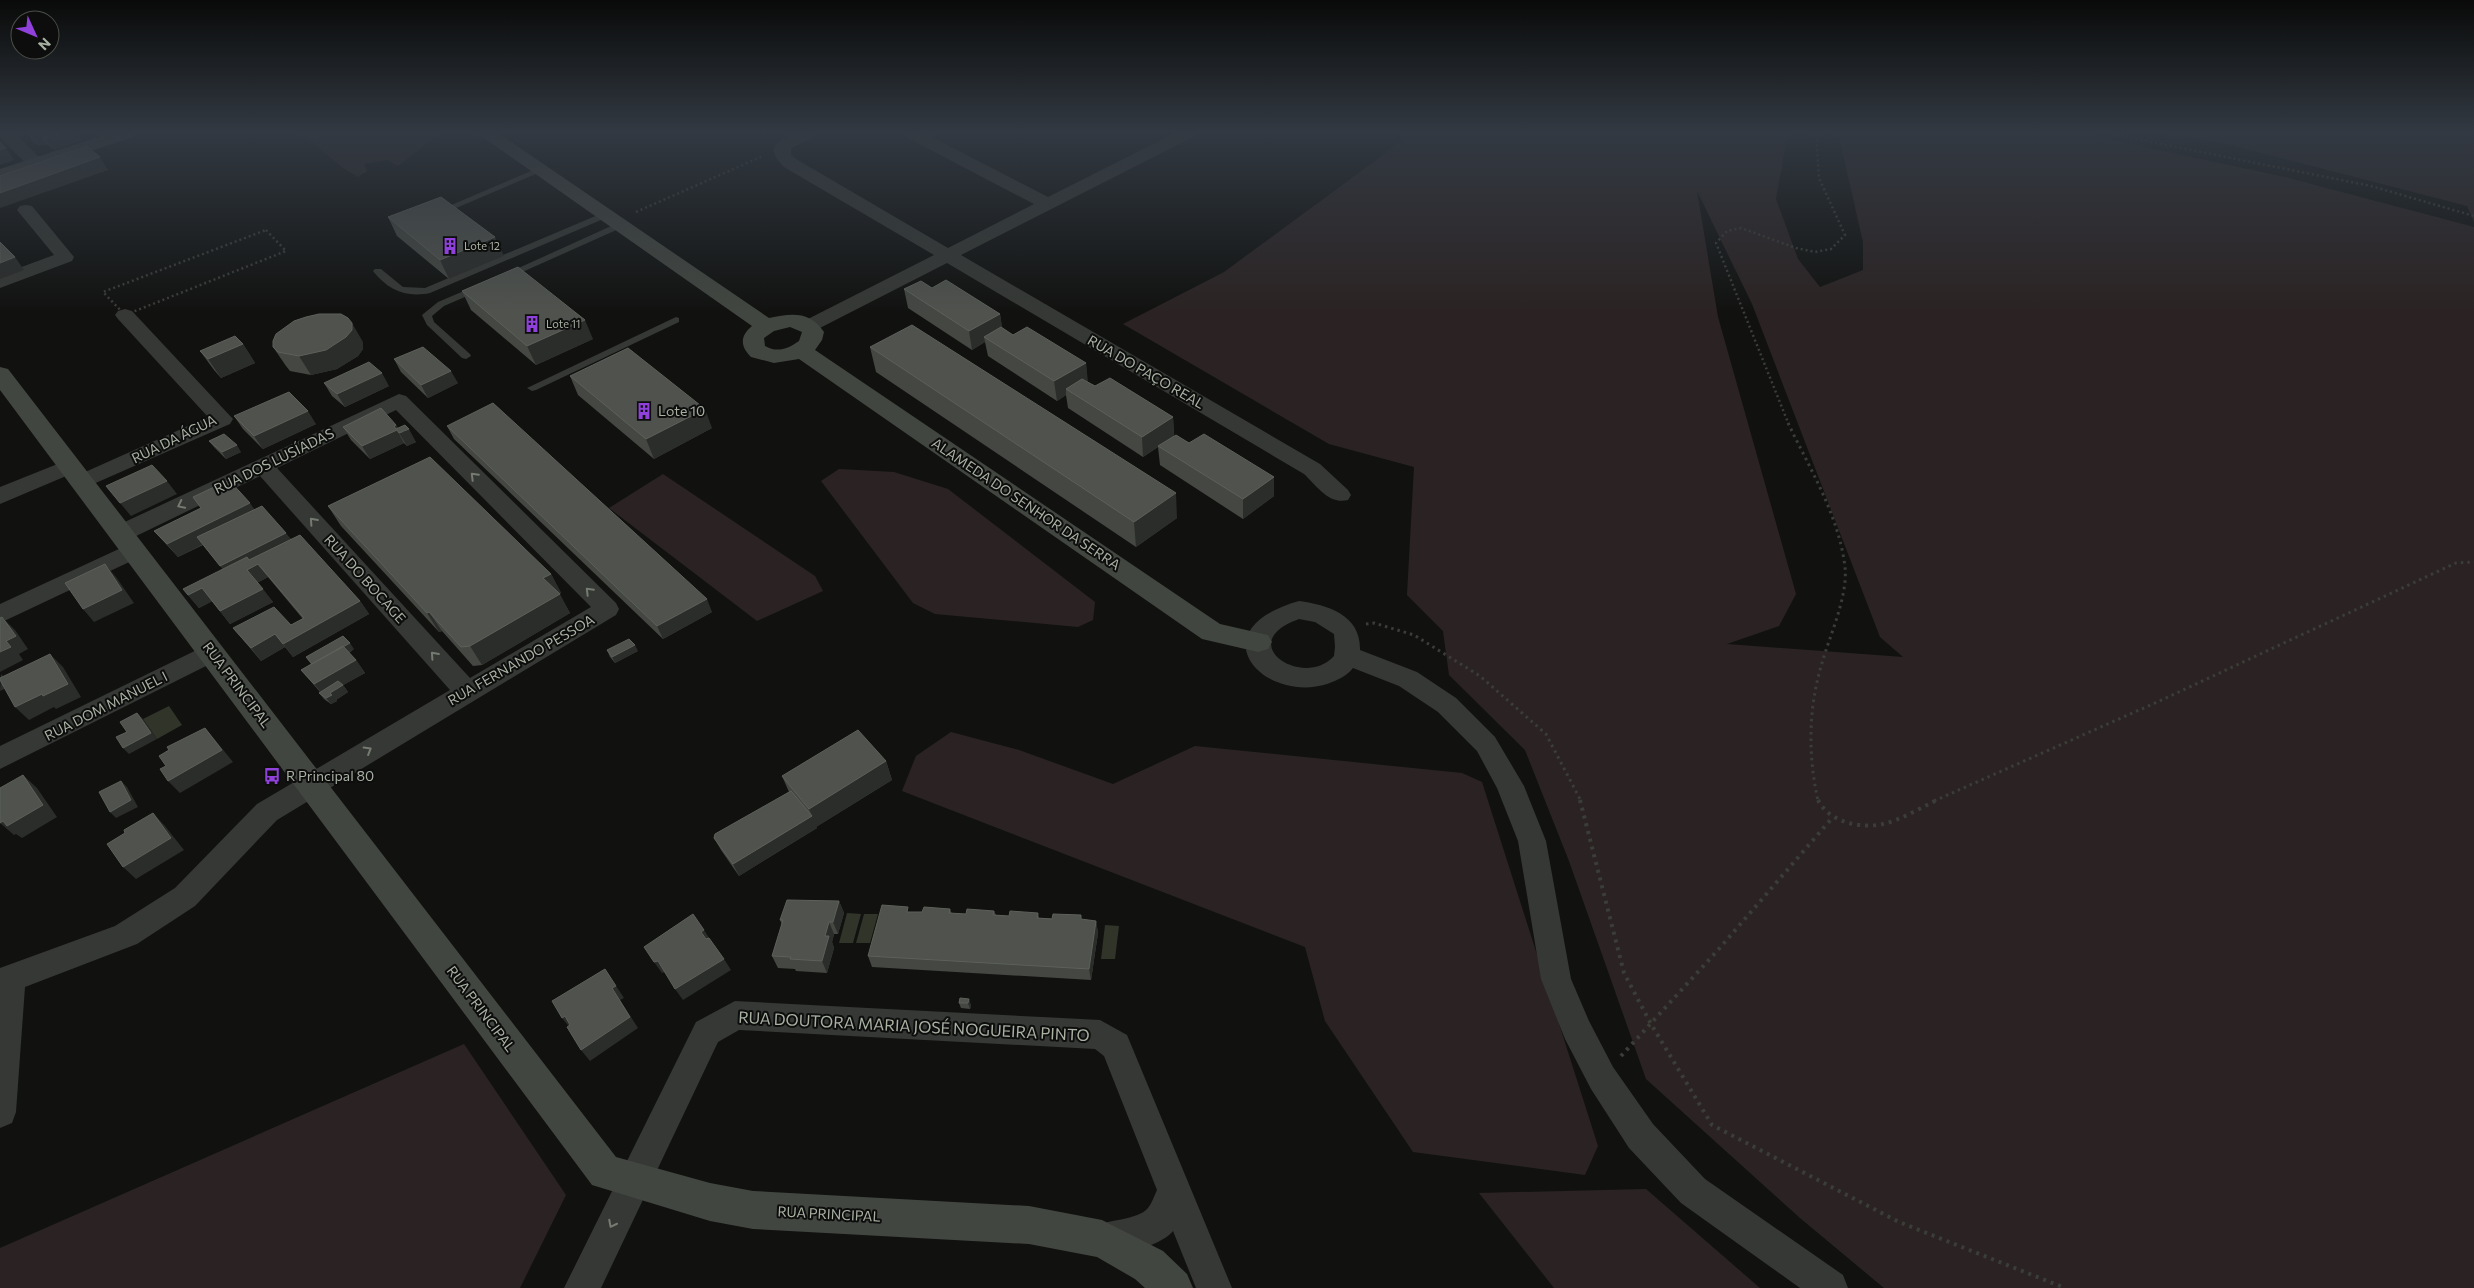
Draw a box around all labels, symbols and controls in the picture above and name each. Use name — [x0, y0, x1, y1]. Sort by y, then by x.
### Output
north arrow — [10, 10, 60, 60]
text: N — [35, 35, 54, 54]
building icon: Lote 12 — [440, 236, 460, 256]
place label: Lote 12 — [464, 239, 500, 252]
building icon: Lote 11 — [522, 314, 542, 334]
place label: Lote 11 — [546, 317, 581, 330]
street label: RUA DO PAÇO REAL — [1085, 331, 1208, 412]
building icon: Lote 10 — [634, 401, 654, 421]
place label: Lote 10 — [658, 402, 705, 419]
street label: RUA DA ÁGUA — [129, 410, 219, 466]
street label: RUA DOS LUSÍADAS — [211, 424, 337, 497]
street label: ALAMEDA DO SENHOR DA SERRA — [929, 434, 1124, 573]
one-way arrow — [471, 473, 480, 482]
one-way arrow — [178, 499, 187, 509]
one-way arrow — [310, 518, 319, 527]
street label: RUA DO BOCAGE — [321, 531, 410, 627]
one-way arrow — [586, 588, 595, 597]
street label: RUA FERNANDO PESSOA — [444, 610, 597, 709]
street label: RUA PRINCIPAL — [200, 638, 275, 731]
one-way arrow — [431, 652, 440, 661]
street label: RUA DOM MANUEL I — [42, 667, 170, 744]
one-way arrow — [362, 747, 371, 757]
bus stop icon: R Principal 80 — [262, 766, 282, 786]
place label: R Principal 80 — [286, 767, 374, 784]
street label: RUA PRINCIPAL — [444, 962, 519, 1055]
street label: RUA DOUTORA MARIA JOSÉ NOGUEIRA PINTO — [738, 1007, 1090, 1044]
street label: RUA PRINCIPAL — [777, 1202, 881, 1225]
one-way arrow — [608, 1219, 618, 1228]

